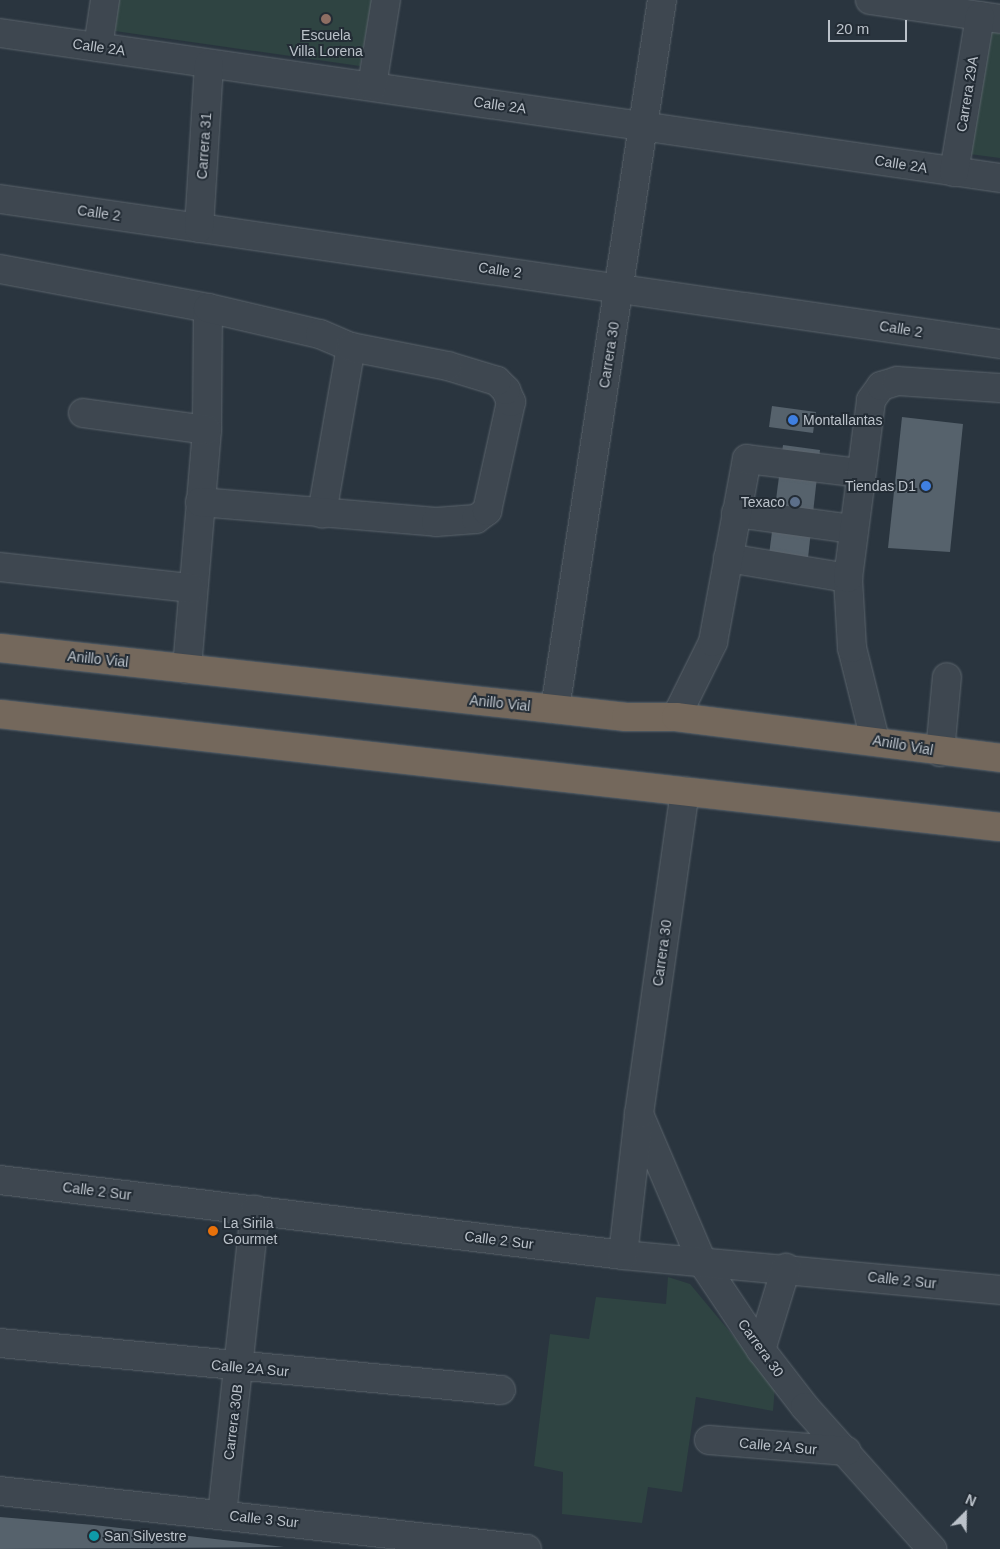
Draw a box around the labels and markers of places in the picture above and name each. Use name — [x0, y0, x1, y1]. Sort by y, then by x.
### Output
marker: Escuela Villa Lorena — [320, 13, 332, 25]
place label: Escuela Villa Lorena — [289, 27, 363, 59]
place label: Montallantas — [803, 412, 882, 428]
marker: Montallantas — [787, 414, 799, 426]
place label: Tiendas D1 — [845, 478, 916, 494]
marker: Tiendas D1 — [920, 480, 932, 492]
place label: Texaco — [741, 494, 785, 510]
marker: Texaco — [789, 496, 801, 508]
place label: La Sirila Gourmet — [223, 1215, 277, 1248]
marker: La Sirila Gourmet — [207, 1225, 219, 1237]
place label: San Silvestre — [104, 1528, 186, 1544]
marker: San Silvestre — [88, 1530, 100, 1542]

